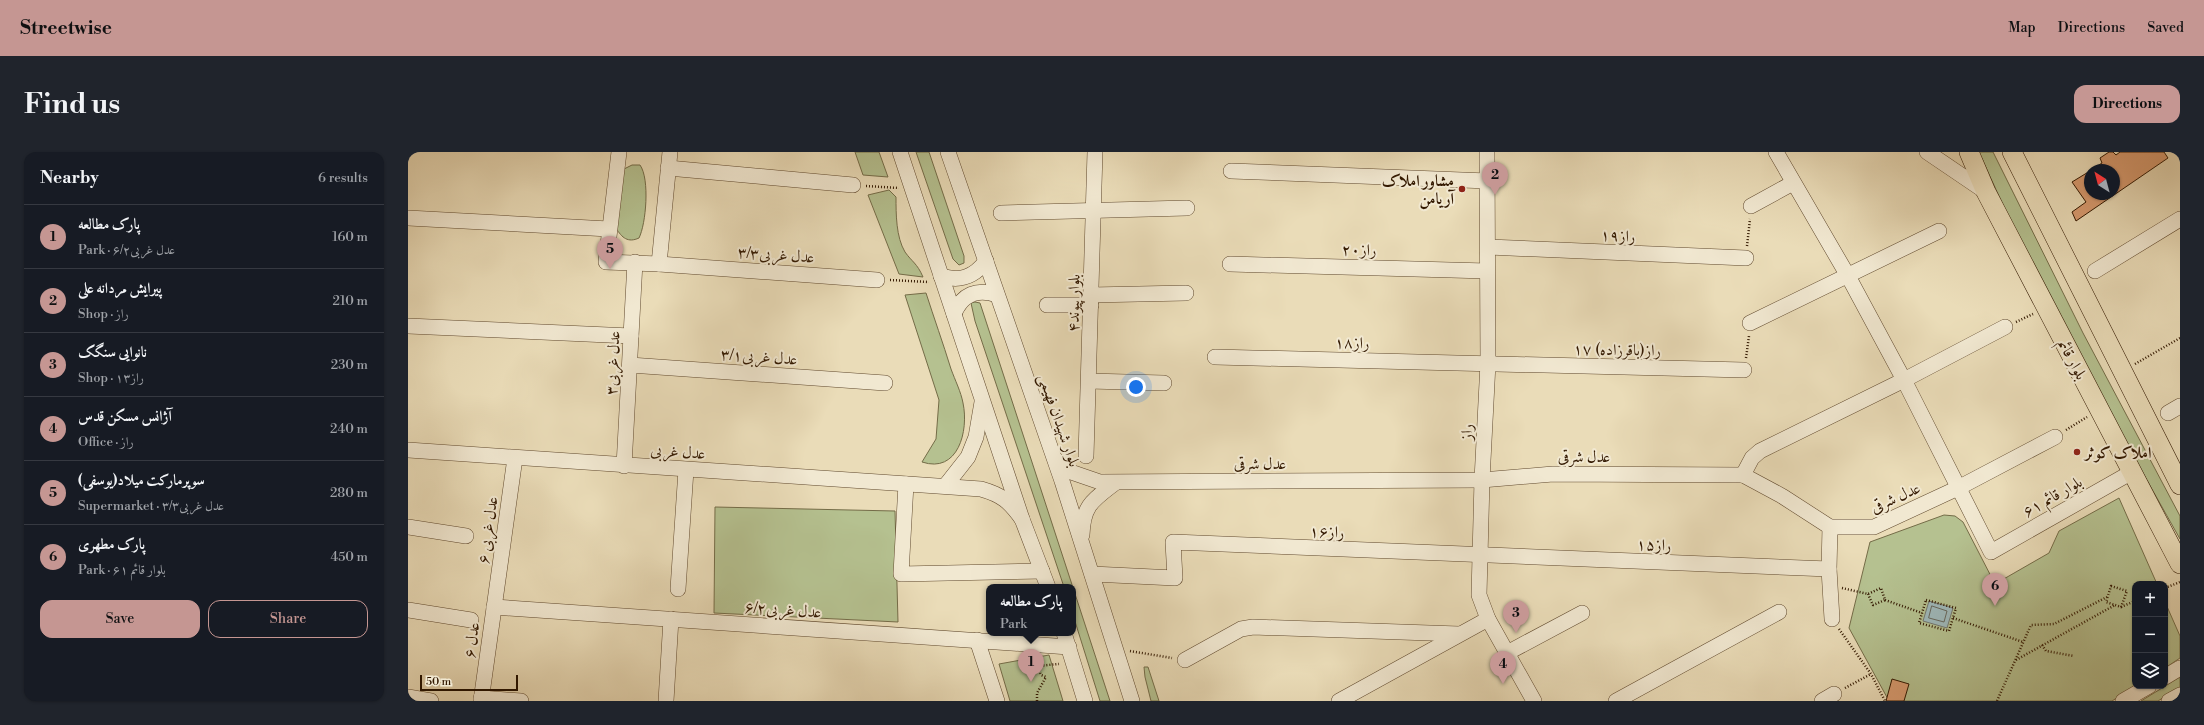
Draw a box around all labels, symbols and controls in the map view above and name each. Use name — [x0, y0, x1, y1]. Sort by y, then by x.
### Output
text: Streetwise — [20, 16, 112, 40]
text: Map — [2008, 19, 2036, 37]
text: Directions — [2058, 19, 2125, 37]
text: Saved — [2147, 19, 2184, 37]
button: Directions — [2074, 85, 2180, 123]
text: Find us — [24, 87, 120, 122]
pin: 2 — [1482, 162, 1508, 195]
north arrow — [2084, 164, 2120, 200]
text: Nearby — [40, 167, 99, 189]
text: 6 results — [318, 170, 368, 186]
place label: مشاور املاک آریامن — [1382, 171, 1457, 210]
marker: مشاور املاک آریامن — [1457, 184, 1467, 194]
text: پارک مطالعه — [78, 215, 140, 234]
street label: راز۱۹ — [1600, 225, 1636, 247]
text: 1 — [50, 229, 56, 245]
text: 160 m — [332, 229, 368, 245]
pin: 5 — [597, 236, 623, 269]
street label: راز۲۰ — [1341, 240, 1377, 260]
text: Park · ۶/۲عدل غربی — [78, 242, 175, 258]
street label: عدل غربی۳/۳ — [737, 242, 815, 269]
street label: بلوار پیوند۴ — [1063, 274, 1087, 332]
text: پیرایش مردانه علی — [78, 279, 161, 298]
text: 2 — [49, 293, 57, 309]
text: 210 m — [333, 293, 368, 309]
text: Shop · راز — [78, 306, 129, 322]
street label: عدل غربی۳ — [601, 330, 626, 396]
street label: راز۱۸ — [1334, 333, 1370, 353]
street label: بلوار قائم — [2050, 336, 2091, 385]
street label: ۱۷ راز(باقرزاده) — [1573, 339, 1661, 361]
text: نانوایی سنگک — [78, 343, 147, 362]
street label: عدل غربی۳/۱ — [720, 344, 798, 371]
text: 3 — [49, 357, 57, 373]
text: 230 m — [331, 357, 368, 373]
text: Shop · راز۱۳ — [78, 370, 144, 386]
street label: بلوار شهیدان فهیمی — [1033, 371, 1084, 470]
your location — [1126, 377, 1146, 397]
text: آژانس مسکن قدس — [78, 407, 172, 426]
text: 4 — [49, 421, 57, 437]
text: 240 m — [330, 421, 368, 437]
street label: راز — [1456, 423, 1477, 443]
text: Office · راز — [78, 434, 134, 450]
street label: عدل غربی — [650, 440, 706, 465]
place label: املاک کوثر — [2083, 443, 2151, 463]
street label: عدل شرقی — [1558, 447, 1610, 467]
marker: املاک کوثر — [2072, 447, 2082, 457]
street label: عدل شرقی — [1234, 454, 1286, 474]
text: سوپرمارکت میلاد(یوسفی) — [78, 471, 205, 490]
street label: بلوار قائم ۶۱ — [2019, 472, 2088, 525]
street label: عدل شرقی — [1867, 478, 1923, 518]
text: 5 — [49, 485, 57, 501]
text: 280 m — [330, 485, 368, 501]
street label: عدل غربی ۶ — [473, 495, 504, 565]
text: Supermarket · عدل غربی۳/۳ — [78, 498, 224, 514]
street label: راز۱۶ — [1309, 521, 1345, 543]
street label: راز۱۵ — [1636, 534, 1672, 556]
text: پارک مطهری — [78, 535, 145, 554]
text: 6 — [49, 549, 57, 565]
text: 450 m — [330, 549, 368, 565]
text: Park · بلوار قائم ۶۱ — [78, 562, 166, 578]
pin: 6 — [1982, 573, 2008, 606]
map controls — [2132, 581, 2168, 689]
button: + — [2132, 581, 2168, 617]
popup — [986, 584, 1076, 636]
text: پارک مطالعه — [1000, 592, 1062, 611]
street label: ۶/۲عدل غربی — [744, 597, 822, 624]
button: Save — [40, 600, 200, 638]
button: Share — [208, 600, 368, 638]
pin: 3 — [1503, 600, 1529, 633]
text: Park — [1000, 616, 1027, 632]
button: − — [2132, 617, 2168, 653]
street label: عدل ۶ — [460, 621, 484, 659]
pin: 1 — [1018, 649, 1044, 682]
pin: 4 — [1490, 651, 1516, 684]
button: layers — [2132, 653, 2168, 689]
scale bar — [420, 673, 518, 692]
text: 50 m — [426, 675, 451, 689]

